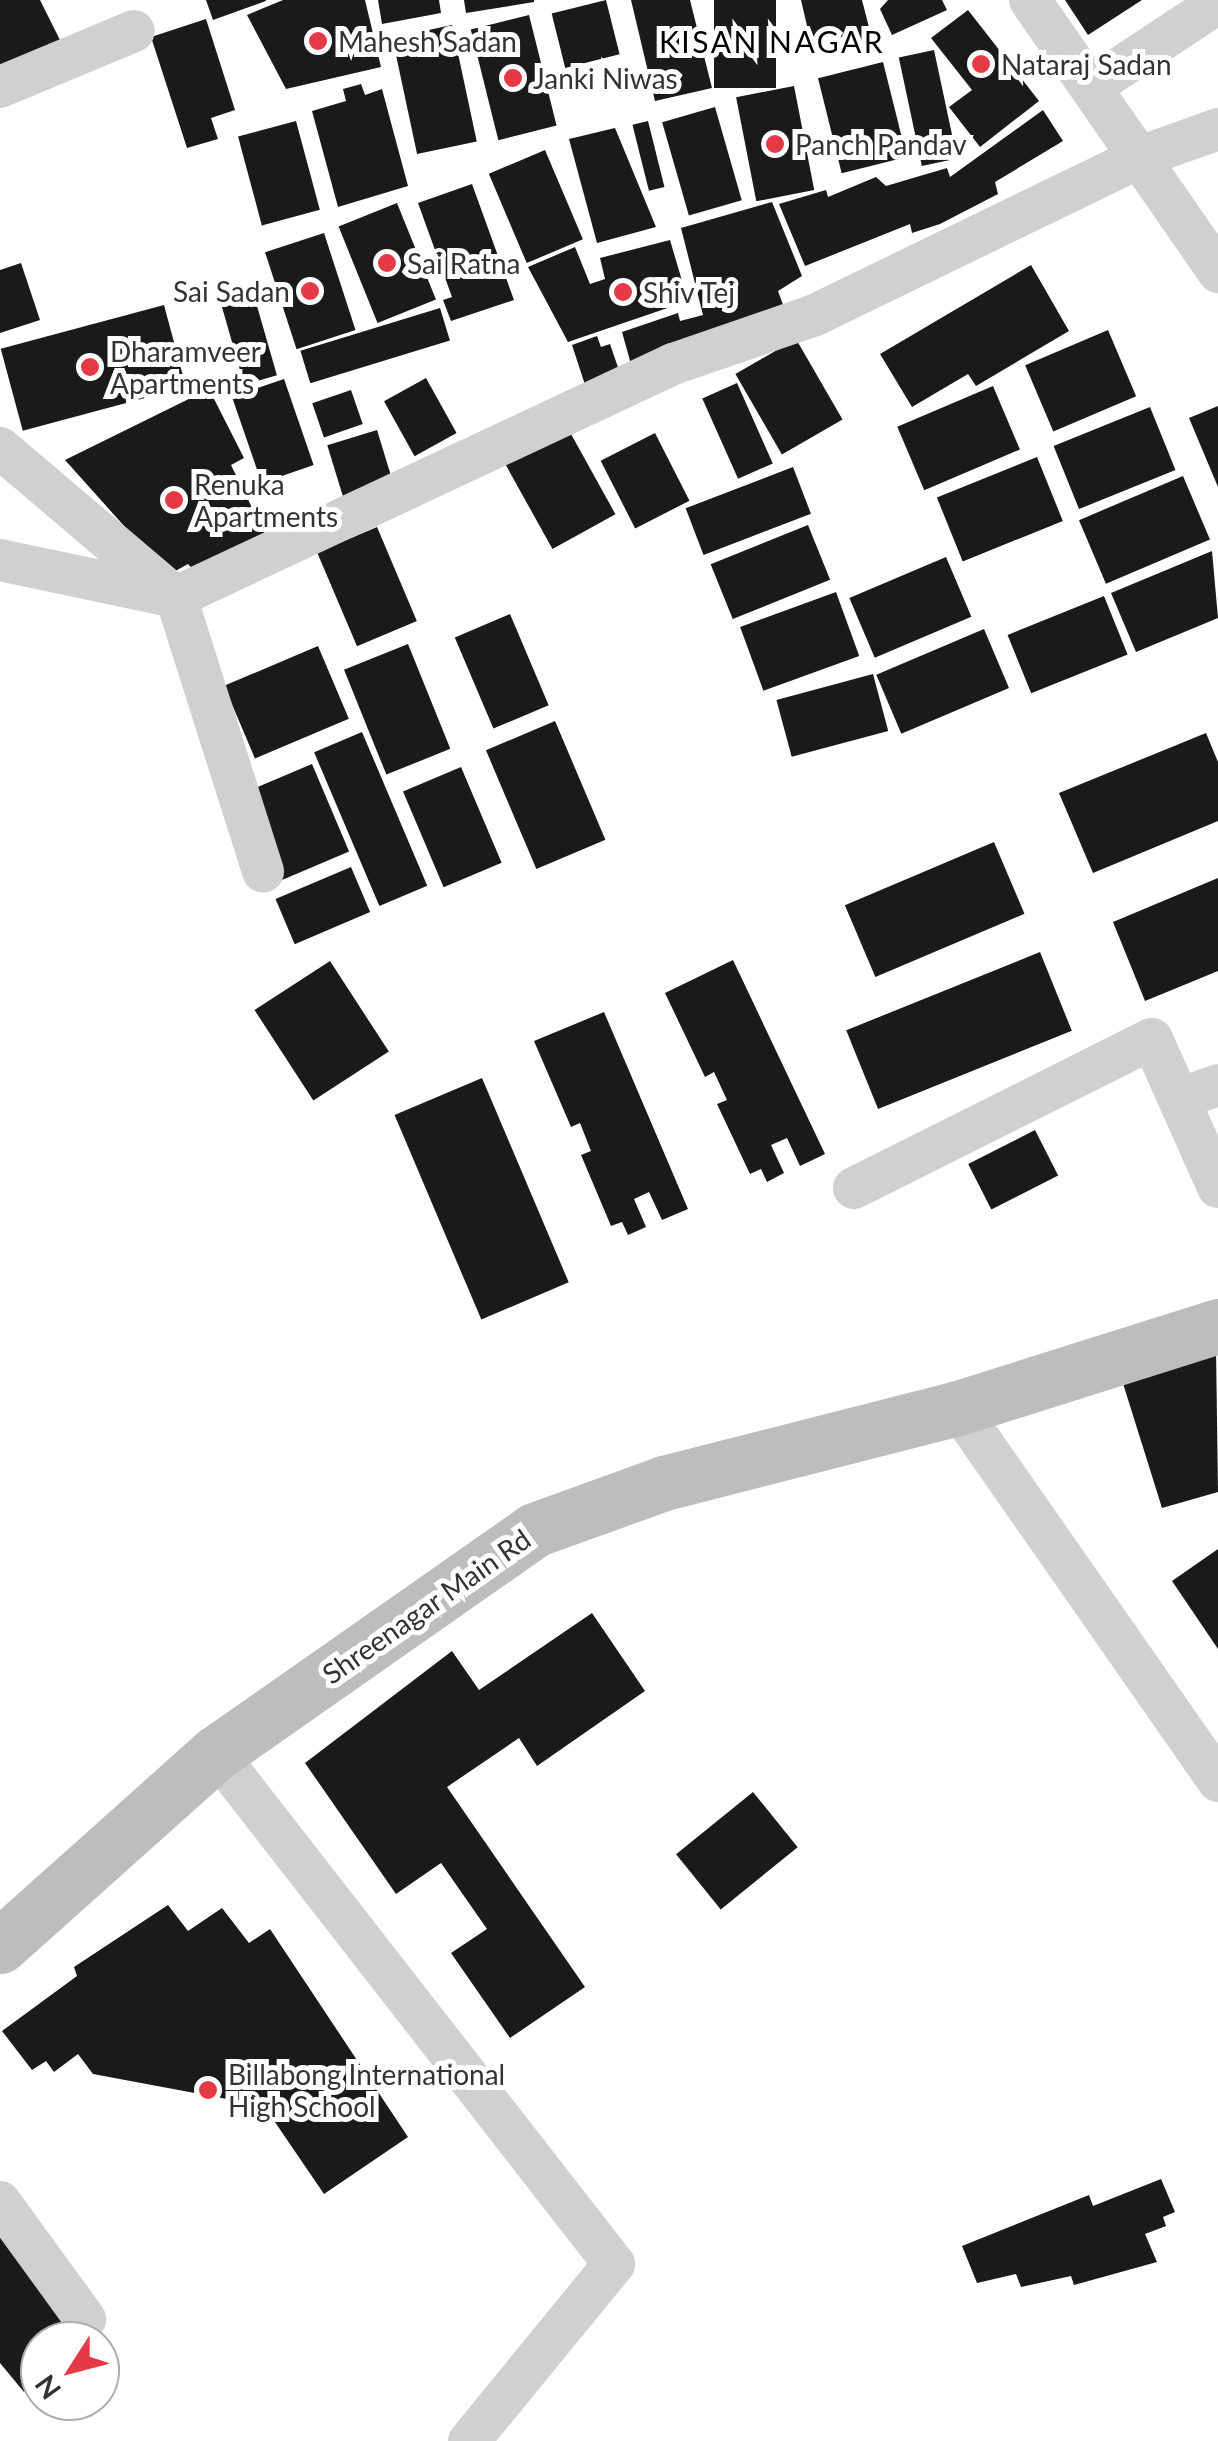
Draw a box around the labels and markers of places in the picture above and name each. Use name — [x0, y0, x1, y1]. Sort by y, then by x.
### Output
place label: Mahesh Sadan — [338, 24, 517, 58]
marker: Mahesh Sadan — [307, 30, 329, 52]
place label: Nataraj Sadan — [1001, 47, 1172, 81]
marker: Nataraj Sadan — [970, 53, 992, 75]
place label: Janki Niwas — [533, 61, 678, 95]
marker: Janki Niwas — [502, 67, 524, 89]
place label: Panch Pandav — [795, 127, 967, 161]
marker: Panch Pandav — [764, 133, 786, 155]
place label: Sai Ratna — [407, 246, 520, 280]
marker: Sai Ratna — [376, 252, 398, 274]
place label: Sai Sadan — [173, 274, 290, 308]
place label: Shiv Tej — [643, 275, 737, 309]
marker: Sai Sadan — [299, 280, 321, 302]
marker: Shiv Tej — [612, 281, 634, 303]
place label: Dharamveer Apartments — [110, 334, 261, 400]
marker: Dharamveer Apartments — [79, 356, 101, 378]
place label: Renuka Apartments — [194, 467, 338, 533]
marker: Renuka Apartments — [163, 489, 185, 511]
place label: Billabong International High School — [228, 2057, 505, 2123]
marker: Billabong International High School — [197, 2079, 219, 2101]

